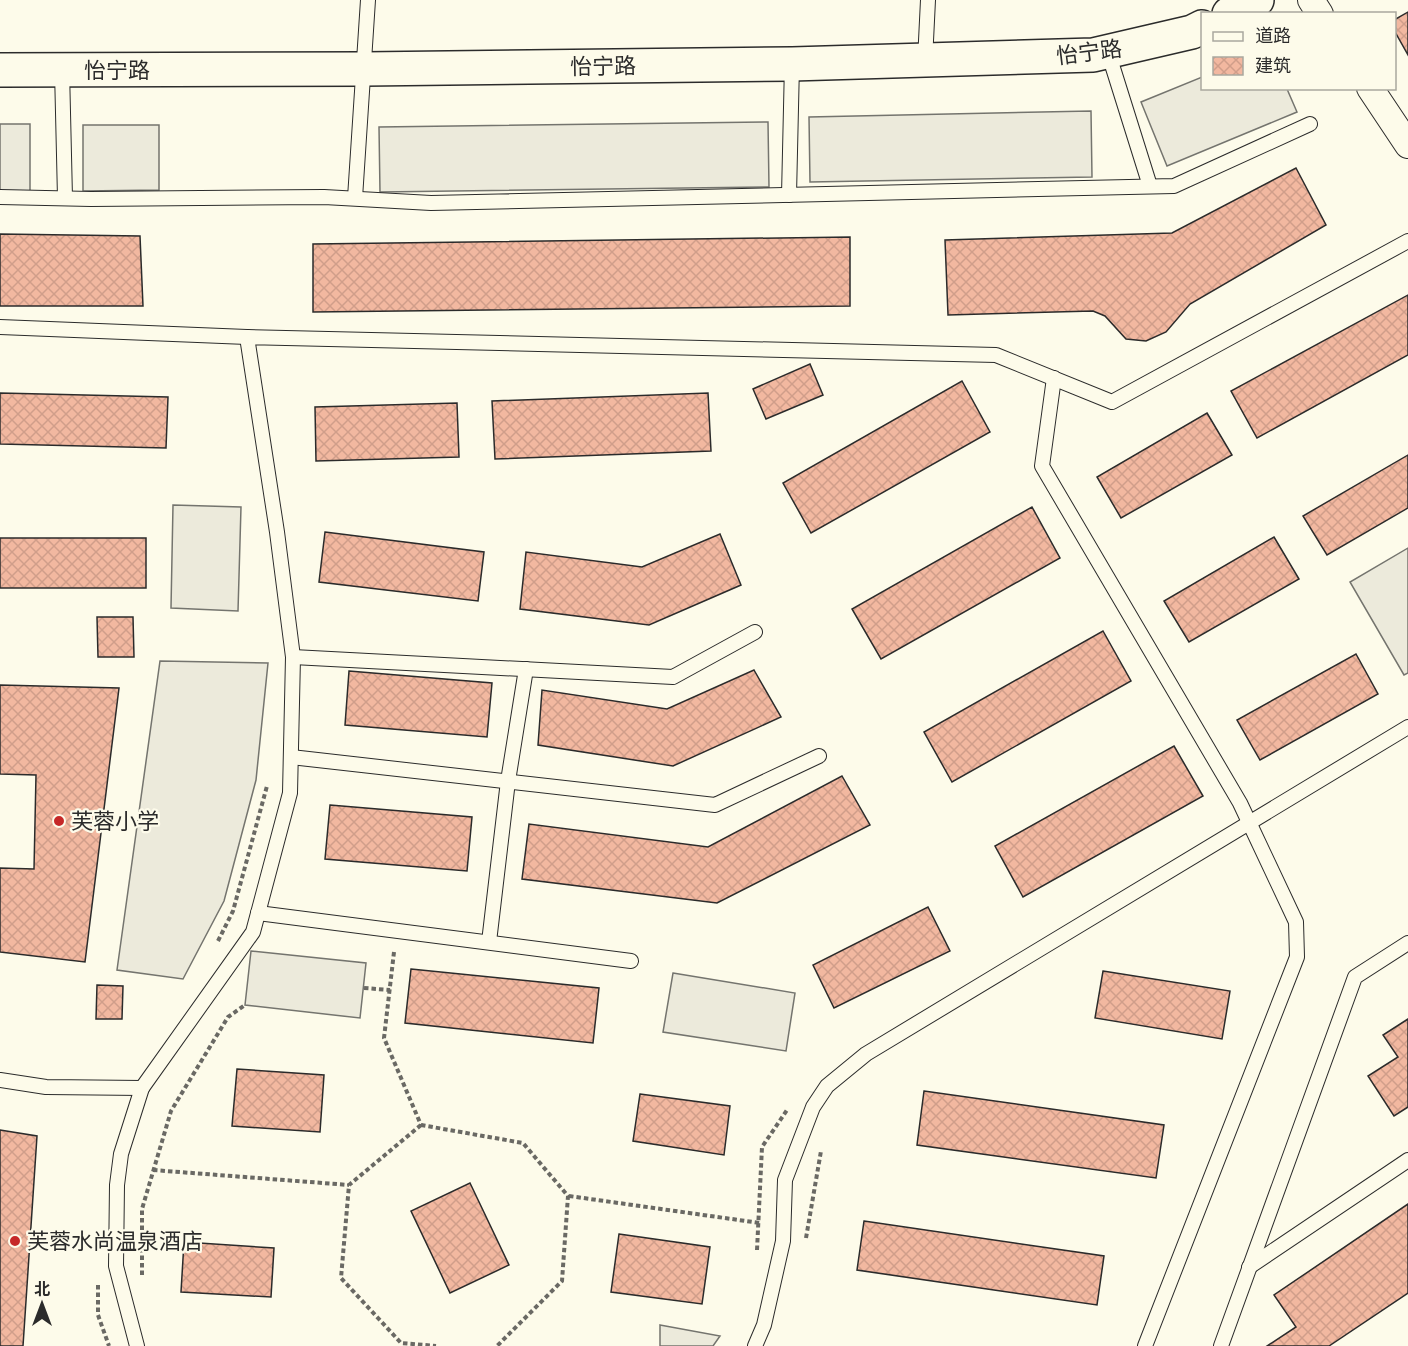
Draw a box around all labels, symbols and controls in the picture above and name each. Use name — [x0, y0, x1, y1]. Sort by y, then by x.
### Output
legend — [1201, 12, 1396, 90]
text: 道路 — [1255, 25, 1291, 47]
street label: 怡宁路 — [1055, 35, 1123, 70]
street label: 怡宁路 — [570, 52, 636, 81]
text: 建筑 — [1255, 55, 1291, 77]
street label: 怡宁路 — [84, 57, 150, 84]
place label: 芙蓉小学 — [71, 808, 159, 835]
marker: 芙蓉小学 — [52, 814, 66, 828]
place label: 芙蓉水尚温泉酒店 — [27, 1228, 203, 1255]
marker: 芙蓉水尚温泉酒店 — [8, 1234, 22, 1248]
north arrow — [12, 1274, 72, 1334]
text: 北 — [34, 1280, 50, 1300]

